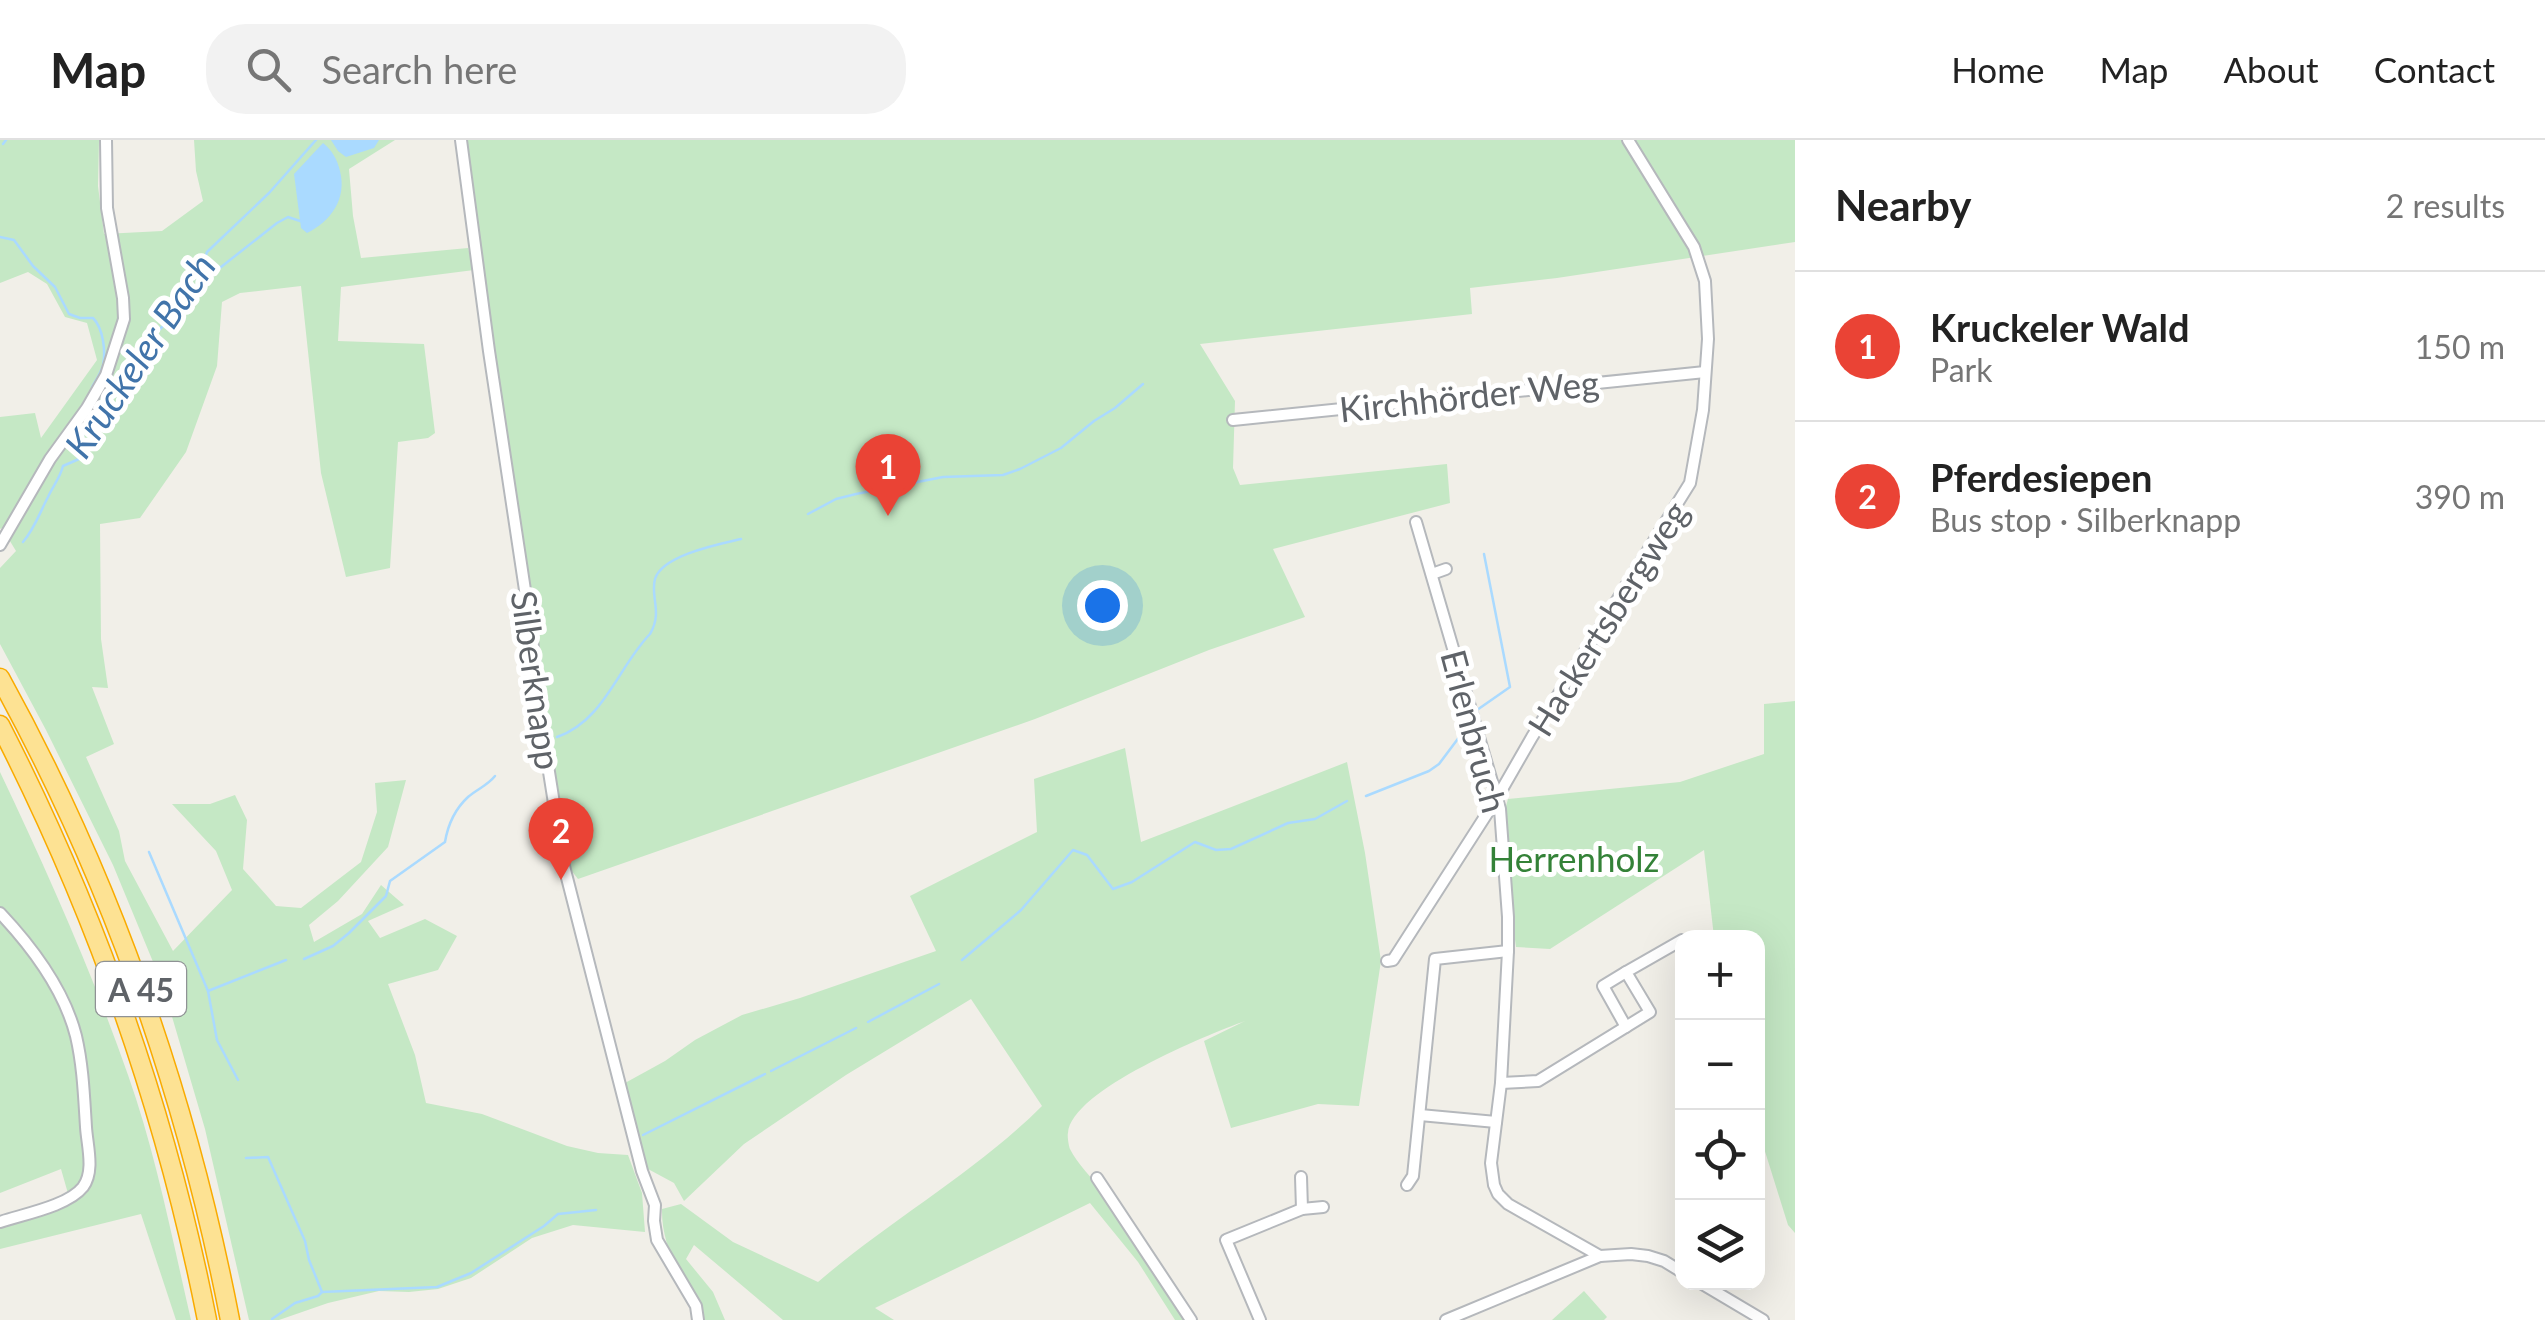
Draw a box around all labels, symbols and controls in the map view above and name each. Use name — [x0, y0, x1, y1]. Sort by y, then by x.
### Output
search box — [206, 24, 906, 114]
text: Map — [50, 41, 146, 98]
icon: search — [241, 42, 296, 97]
text: Search here — [321, 46, 517, 92]
text: Home — [1951, 48, 2044, 90]
text: Map — [2099, 48, 2168, 90]
text: About — [2223, 48, 2319, 90]
text: Contact — [2374, 48, 2495, 90]
text: Nearby — [1835, 180, 1972, 230]
text: 2 results — [2386, 186, 2505, 225]
water label: Kruckeler Bach — [54, 244, 224, 466]
text: Kruckeler Wald — [1930, 304, 2190, 350]
text: 1 — [1858, 327, 1877, 366]
text: 150 m — [2415, 327, 2505, 366]
text: Park — [1930, 350, 1993, 389]
street label: Kirchhörder Weg — [1337, 360, 1601, 430]
pin: 1 — [856, 434, 920, 516]
text: Pferdesiepen — [1930, 454, 2152, 500]
text: 2 — [1858, 477, 1877, 516]
text: 390 m — [2415, 477, 2505, 516]
street label: Hackertsbergweg — [1518, 493, 1696, 743]
text: Bus stop · Silberknapp — [1930, 500, 2241, 539]
your location — [1077, 580, 1128, 631]
street label: Silberknapp — [504, 588, 570, 772]
street label: Erlenbruch — [1433, 645, 1517, 817]
pin: 2 — [528, 798, 594, 880]
park label: Herrenholz — [1489, 837, 1659, 879]
map controls — [1675, 930, 1765, 1290]
button: + — [1675, 930, 1765, 1020]
road number: A 45 — [96, 962, 186, 1016]
button: − — [1675, 1020, 1765, 1110]
button: locate — [1675, 1110, 1765, 1200]
button: layers — [1675, 1200, 1765, 1290]

